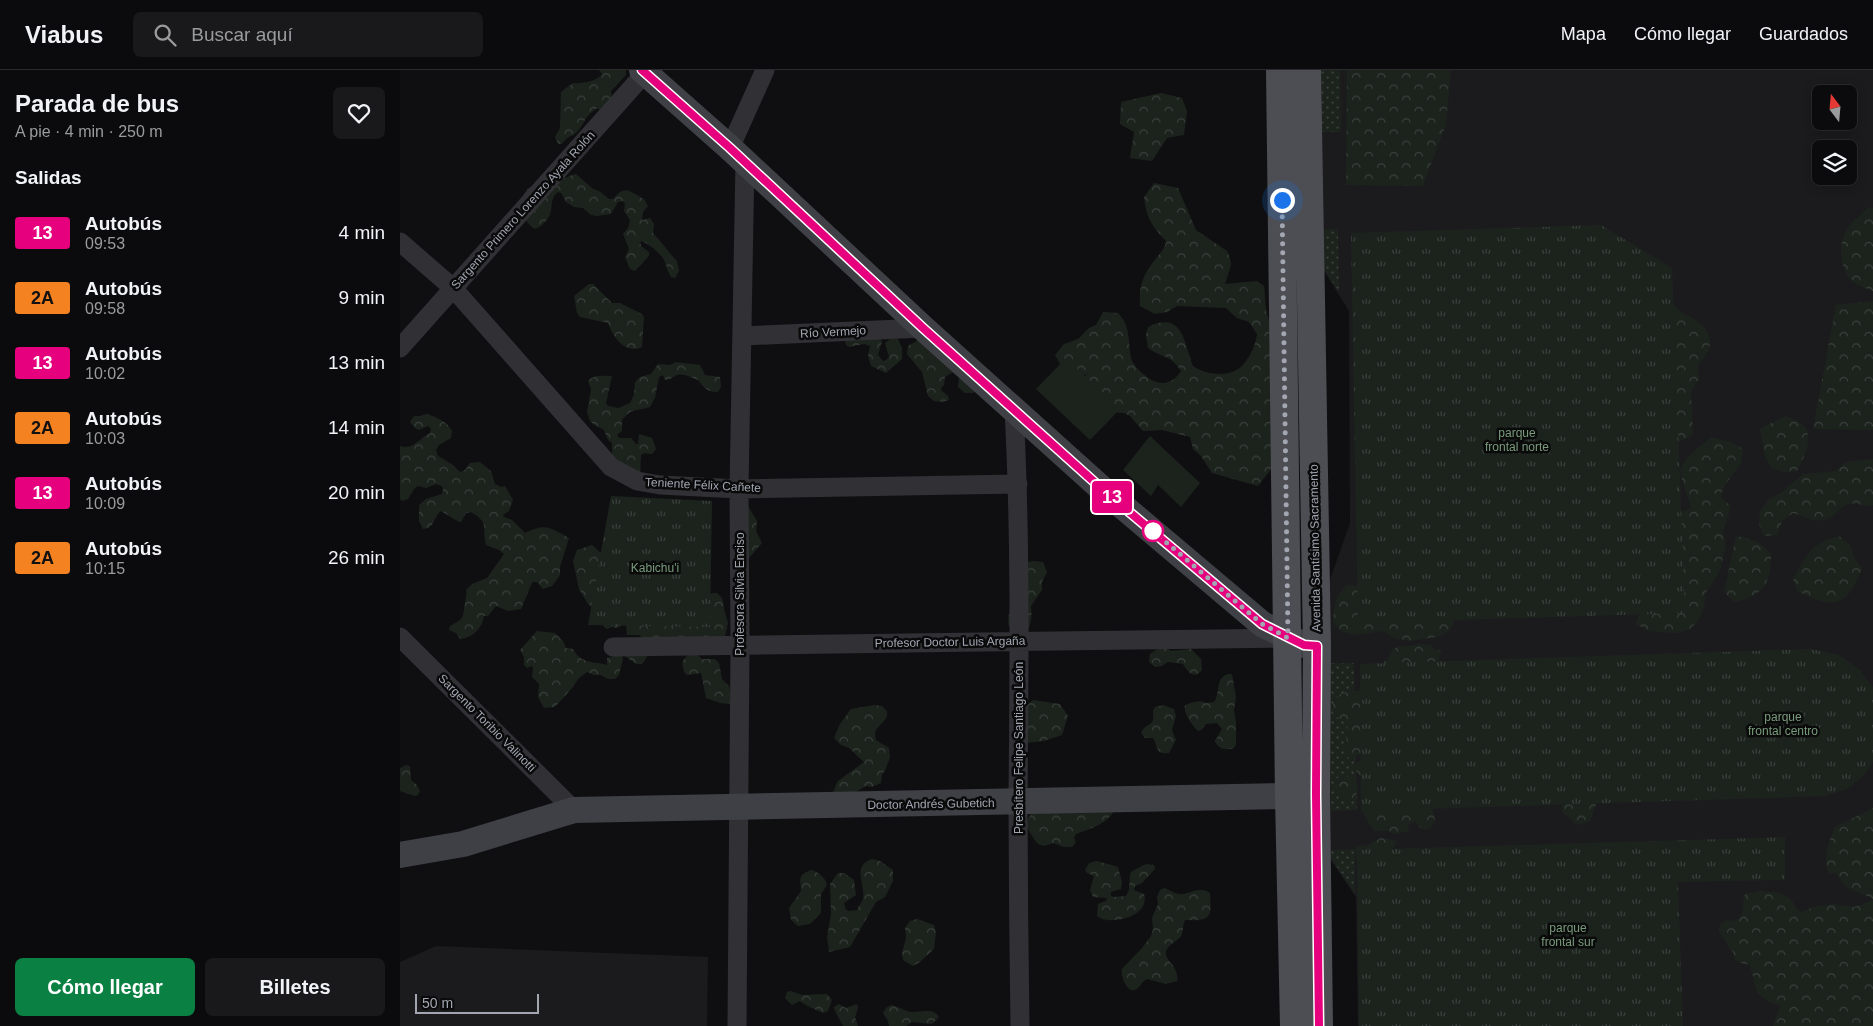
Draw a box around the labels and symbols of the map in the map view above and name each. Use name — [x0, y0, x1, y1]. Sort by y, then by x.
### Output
north arrow — [1812, 85, 1858, 130]
street label: Sargento Primero Lorenzo Ayala Rolón — [448, 128, 598, 292]
your location — [1270, 188, 1295, 213]
street label: Río Vermejo — [800, 323, 867, 341]
park label: parque frontal norte — [1485, 426, 1549, 454]
street label: Avenida Santísimo Sacramento — [1307, 464, 1323, 632]
street label: Teniente Félix Cañete — [645, 475, 762, 495]
line badge: 13 — [1090, 481, 1134, 513]
unlabelled marker — [1142, 520, 1164, 542]
street label: Profesora Silvia Enciso — [733, 532, 747, 656]
park label: Kabichu'i — [631, 561, 679, 575]
street label: Profesor Doctor Luis Argaña — [875, 634, 1026, 650]
street label: Presbítero Felipe Santiago León — [1012, 662, 1026, 834]
street label: Sargento Toribio Valinotti — [435, 671, 539, 775]
park label: parque frontal centro — [1748, 710, 1818, 738]
street label: Doctor Andrés Gubetich — [867, 796, 995, 812]
park label: parque frontal sur — [1541, 921, 1595, 949]
scale bar — [415, 991, 539, 1014]

